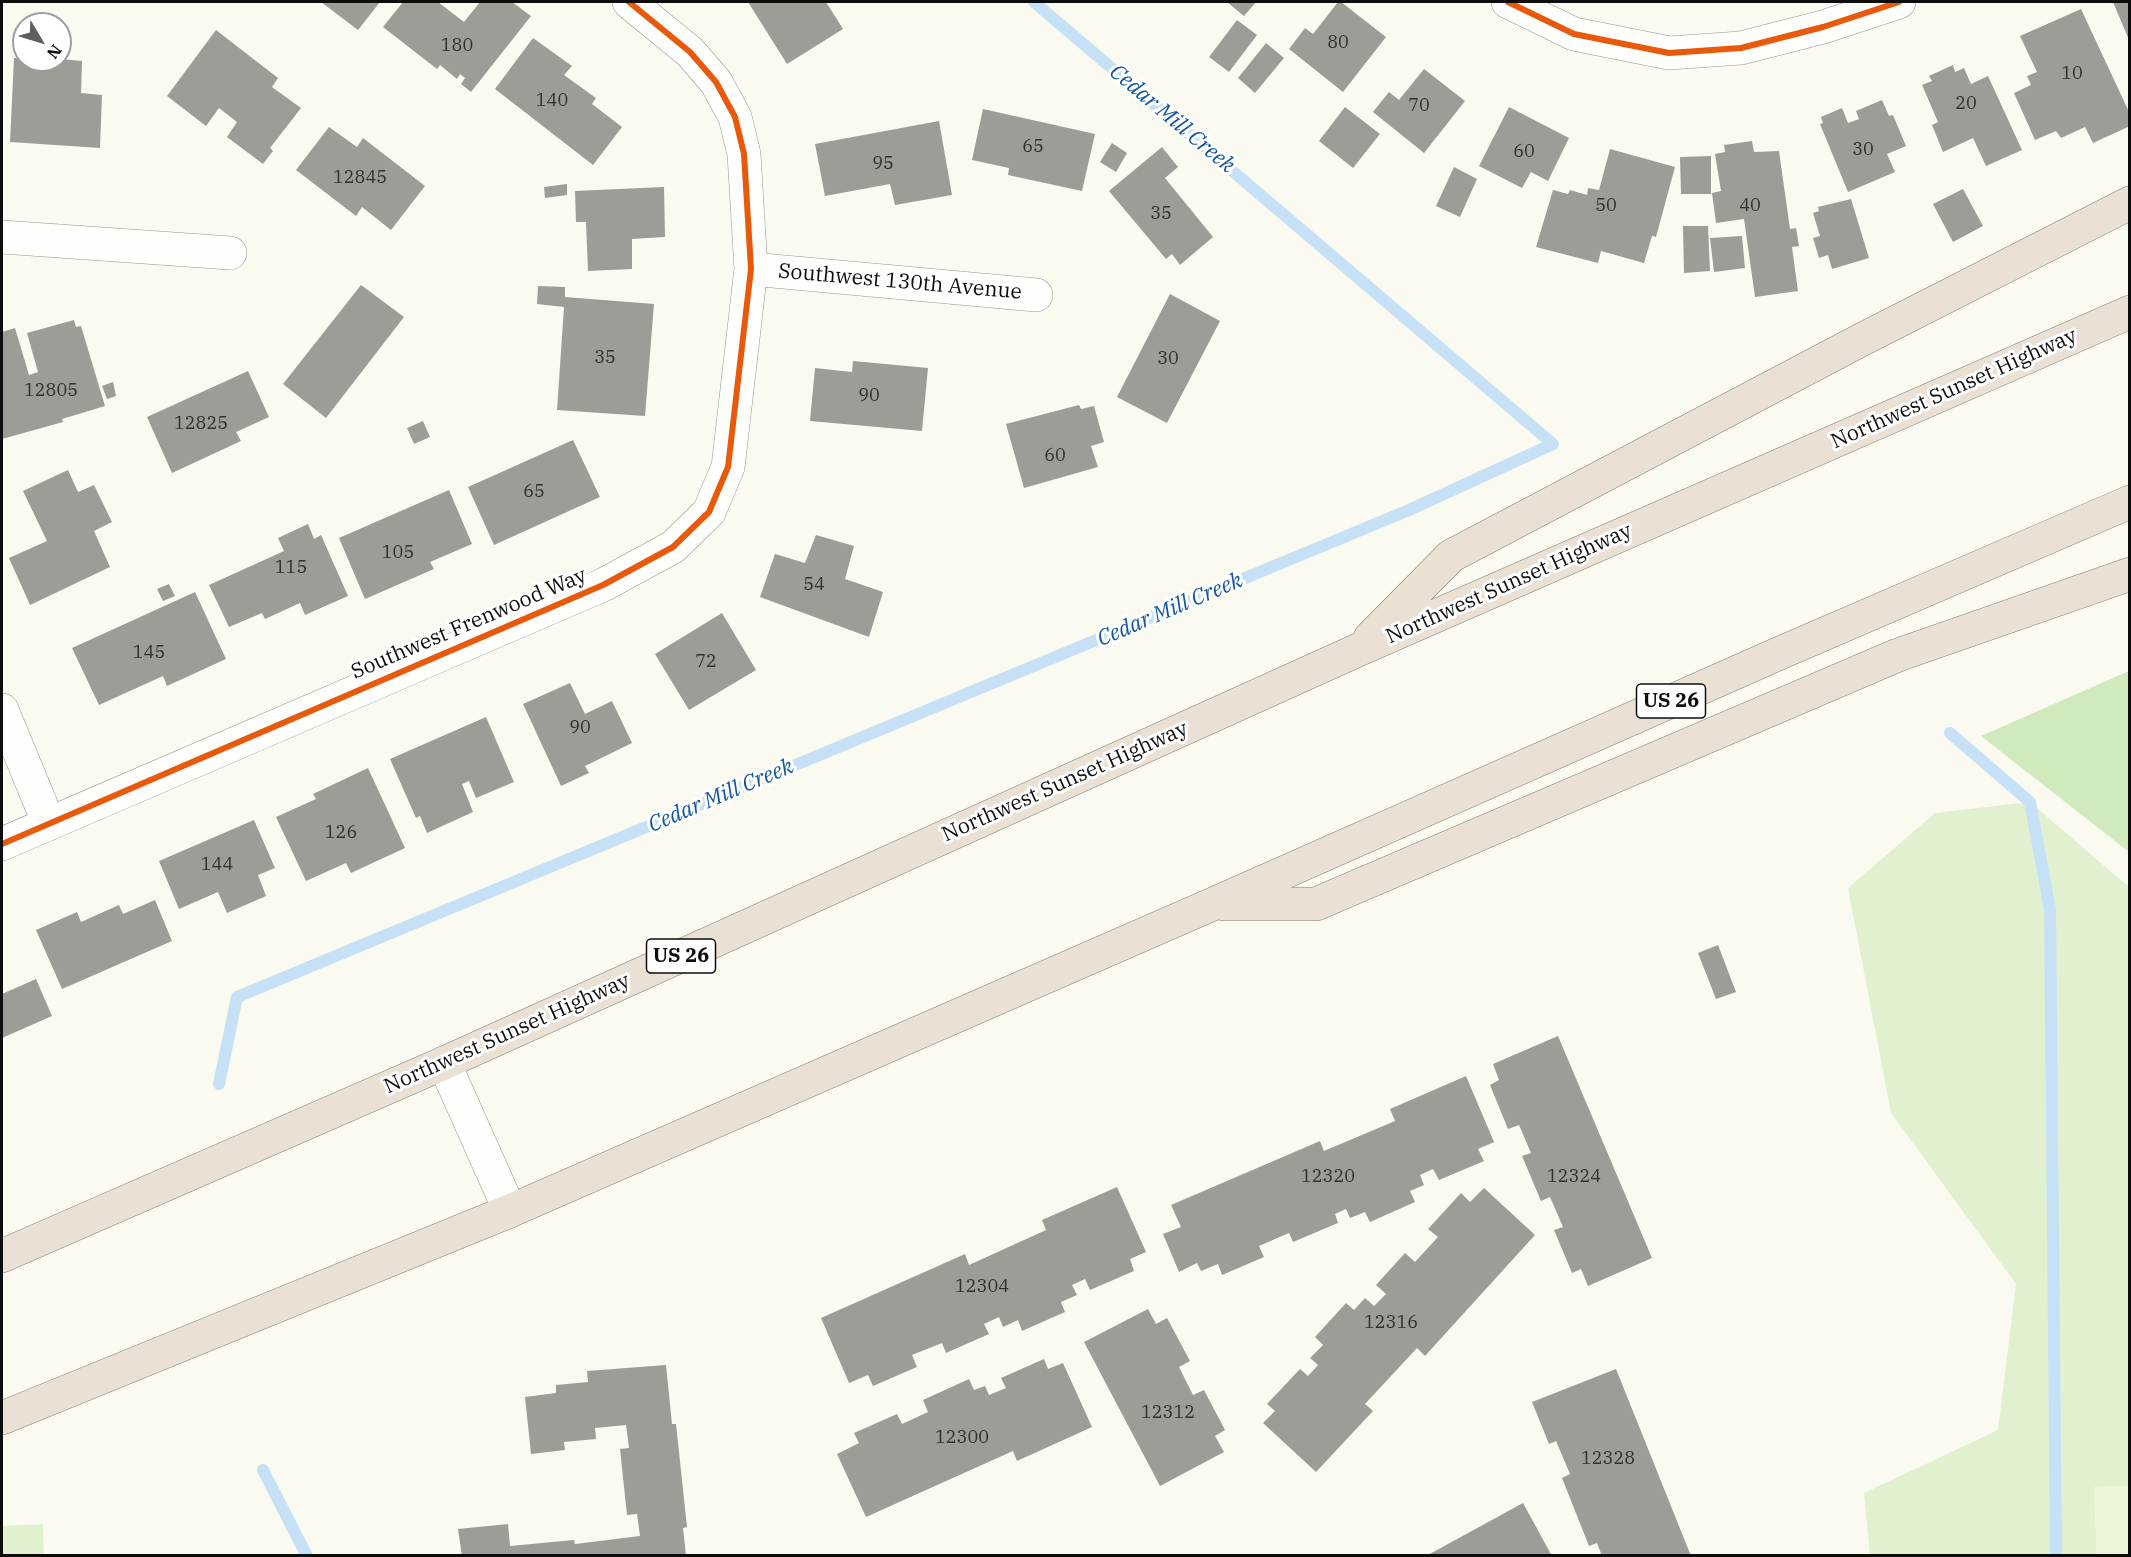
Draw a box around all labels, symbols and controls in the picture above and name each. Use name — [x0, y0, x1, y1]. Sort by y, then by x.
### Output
north arrow — [12, 12, 72, 72]
house number: 80 — [1327, 32, 1349, 54]
house number: 180 — [441, 35, 473, 57]
text: N — [43, 41, 66, 63]
water label: Cedar Mill Creek — [1104, 59, 1240, 179]
house number: 10 — [2061, 63, 2083, 85]
house number: 140 — [536, 90, 568, 112]
house number: 20 — [1955, 93, 1977, 115]
house number: 70 — [1408, 95, 1430, 117]
house number: 65 — [1022, 136, 1044, 158]
house number: 30 — [1852, 139, 1874, 161]
house number: 60 — [1513, 141, 1535, 163]
house number: 95 — [872, 153, 894, 175]
house number: 12845 — [333, 167, 387, 189]
house number: 50 — [1595, 195, 1617, 217]
house number: 40 — [1739, 195, 1761, 217]
house number: 35 — [1150, 203, 1172, 225]
street label: Southwest 130th Avenue — [777, 259, 1023, 305]
street label: Northwest Sunset Highway — [1827, 323, 2081, 455]
house number: 35 — [594, 347, 616, 369]
house number: 30 — [1157, 348, 1179, 370]
house number: 12805 — [24, 380, 78, 402]
house number: 90 — [858, 385, 880, 407]
house number: 12825 — [174, 413, 228, 435]
house number: 60 — [1044, 445, 1066, 467]
house number: 65 — [523, 481, 545, 503]
street label: Northwest Sunset Highway — [1382, 518, 1636, 650]
house number: 105 — [382, 542, 414, 564]
house number: 115 — [275, 557, 307, 579]
street label: Southwest Frenwood Way — [348, 563, 590, 685]
water label: Cedar Mill Creek — [1093, 567, 1247, 653]
house number: 54 — [803, 574, 825, 596]
house number: 145 — [133, 642, 165, 664]
house number: 72 — [695, 651, 717, 673]
road number: US 26 — [1636, 684, 1706, 718]
street label: Northwest Sunset Highway — [938, 716, 1192, 848]
house number: 90 — [569, 717, 591, 739]
water label: Cedar Mill Creek — [644, 753, 798, 839]
house number: 126 — [325, 822, 357, 844]
house number: 144 — [201, 854, 233, 876]
road number: US 26 — [646, 939, 716, 973]
street label: Northwest Sunset Highway — [380, 968, 634, 1100]
house number: 12320 — [1301, 1166, 1355, 1188]
house number: 12324 — [1547, 1166, 1601, 1188]
house number: 12304 — [955, 1276, 1009, 1298]
house number: 12316 — [1364, 1312, 1418, 1334]
house number: 12312 — [1141, 1402, 1195, 1424]
house number: 12300 — [935, 1427, 989, 1449]
house number: 12328 — [1581, 1448, 1635, 1470]

